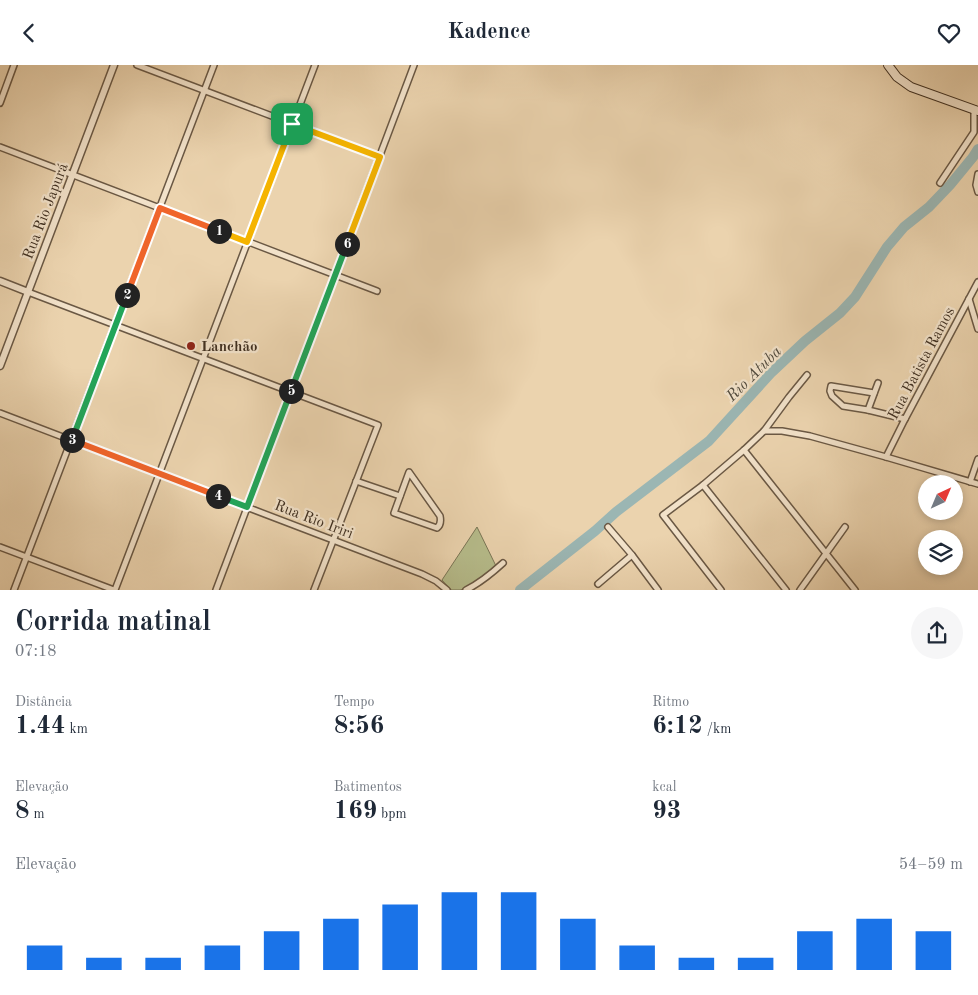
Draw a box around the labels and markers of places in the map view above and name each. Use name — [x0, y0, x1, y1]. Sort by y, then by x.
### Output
pin — [271, 103, 313, 145]
pin: 1 — [206, 219, 232, 243]
pin: 6 — [334, 231, 360, 257]
pin: 2 — [114, 283, 140, 307]
marker: Lanchão — [185, 340, 197, 352]
place label: Lanchão — [201, 340, 258, 355]
pin: 5 — [278, 379, 304, 403]
pin: 3 — [60, 427, 84, 453]
pin: 4 — [206, 483, 230, 509]

